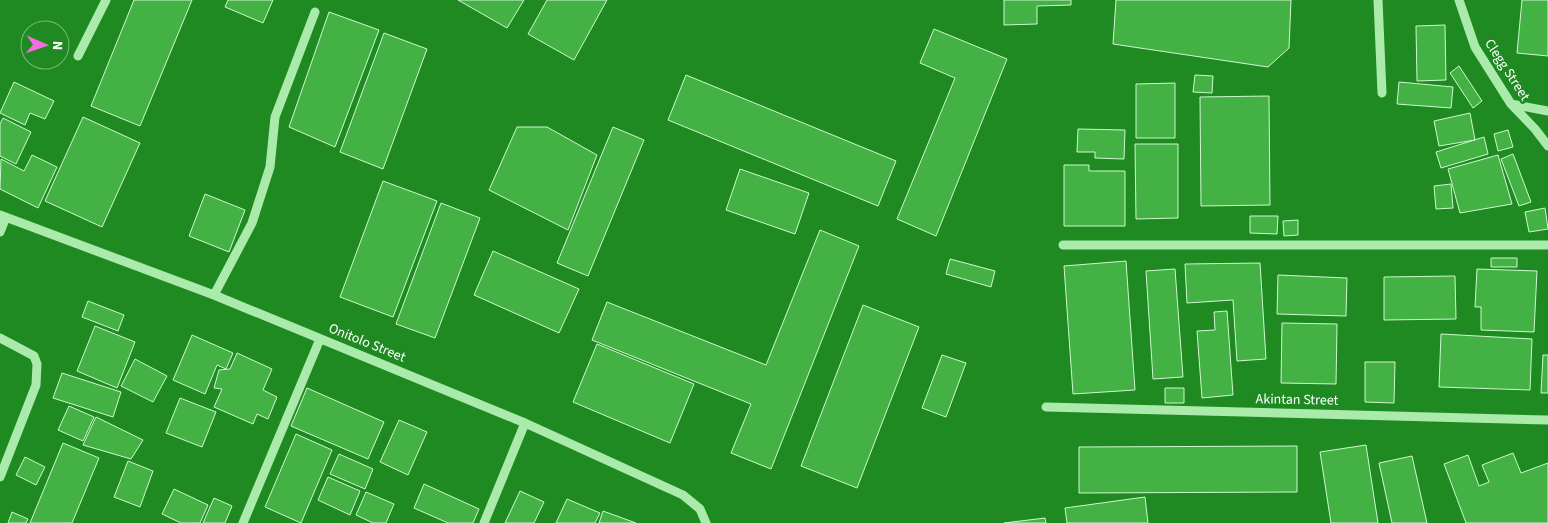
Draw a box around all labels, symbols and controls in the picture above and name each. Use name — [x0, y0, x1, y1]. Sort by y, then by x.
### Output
north arrow — [20, 20, 70, 70]
street label: Clegg Street — [1479, 35, 1535, 105]
text: N — [47, 40, 67, 50]
street label: Onitolo Street — [325, 318, 409, 368]
street label: Akintan Street — [1255, 389, 1339, 411]

